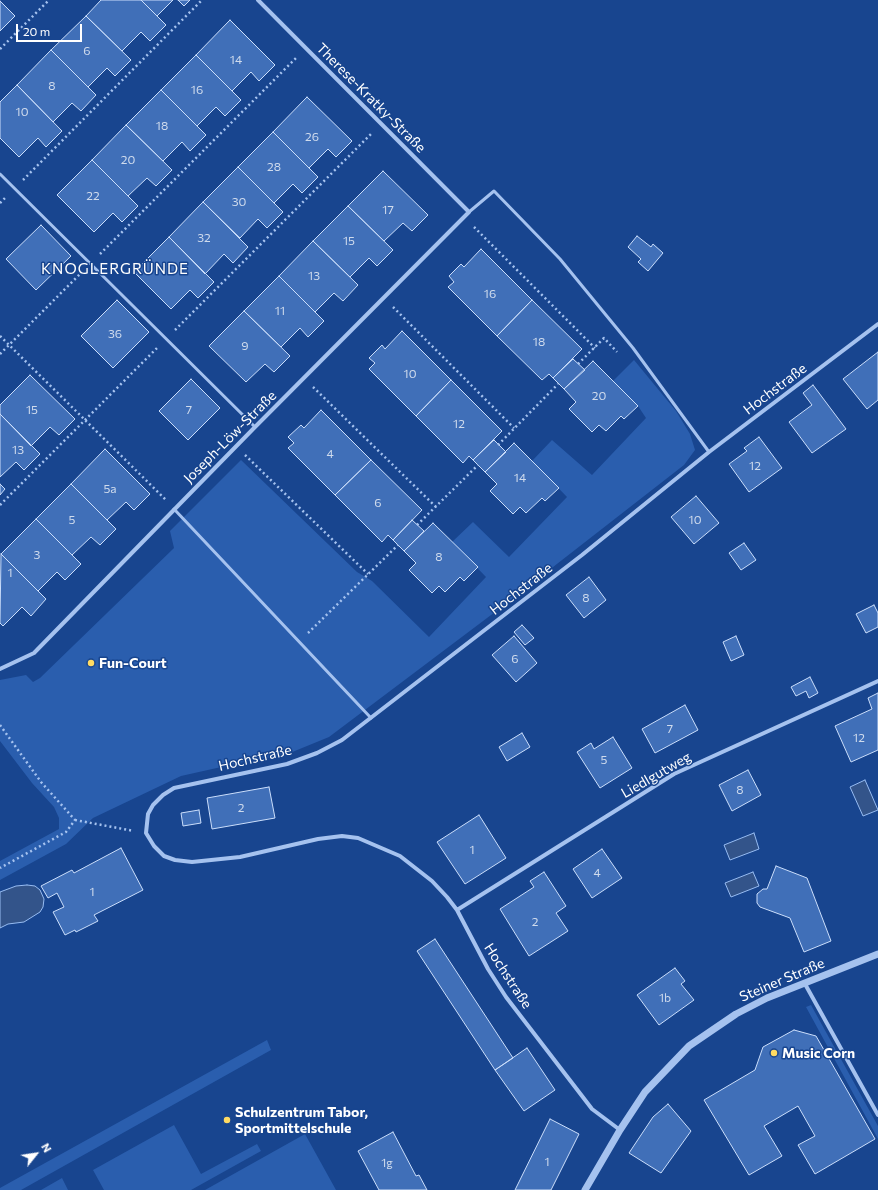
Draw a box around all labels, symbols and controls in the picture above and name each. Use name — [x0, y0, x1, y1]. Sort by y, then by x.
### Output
scale bar — [18, 16, 84, 42]
text: 20 m — [23, 24, 50, 38]
street label: Therese-Kratky-Straße — [313, 40, 429, 156]
house number: 6 — [83, 44, 91, 58]
house number: 14 — [230, 53, 242, 67]
house number: 8 — [48, 79, 56, 93]
house number: 16 — [191, 83, 203, 97]
house number: 10 — [16, 105, 28, 119]
house number: 18 — [156, 119, 168, 133]
house number: 26 — [305, 130, 319, 144]
house number: 20 — [121, 153, 135, 167]
house number: 28 — [267, 160, 281, 174]
house number: 22 — [86, 189, 100, 203]
house number: 30 — [232, 195, 246, 209]
house number: 17 — [382, 203, 394, 217]
house number: 32 — [197, 231, 211, 245]
house number: 15 — [343, 234, 355, 248]
district label: KNOGLERGRÜNDE — [41, 260, 189, 278]
house number: 13 — [308, 269, 320, 283]
house number: 16 — [484, 287, 496, 301]
house number: 11 — [275, 304, 285, 318]
house number: 36 — [108, 327, 122, 341]
house number: 18 — [533, 335, 545, 349]
house number: 9 — [241, 339, 249, 353]
street label: Hochstraße — [740, 360, 810, 418]
house number: 10 — [404, 367, 416, 381]
street label: Joseph-Löw-Straße — [180, 387, 280, 487]
house number: 20 — [592, 389, 606, 403]
house number: 15 — [26, 403, 38, 417]
house number: 7 — [186, 403, 192, 417]
house number: 12 — [453, 417, 465, 431]
house number: 13 — [12, 443, 24, 457]
house number: 4 — [326, 447, 334, 461]
house number: 12 — [749, 459, 761, 473]
house number: 14 — [514, 471, 526, 485]
house number: 5a — [103, 482, 117, 496]
house number: 6 — [374, 496, 382, 510]
house number: 5 — [69, 513, 75, 527]
house number: 10 — [689, 513, 701, 527]
house number: 3 — [34, 548, 40, 562]
house number: 8 — [435, 550, 443, 564]
street label: Hochstraße — [486, 559, 556, 619]
house number: 1 — [7, 566, 13, 580]
house number: 8 — [582, 591, 590, 605]
house number: 6 — [511, 652, 519, 666]
place label: Fun-Court — [99, 655, 167, 671]
marker: Fun-Court — [86, 658, 96, 668]
house number: 7 — [667, 722, 673, 736]
house number: 12 — [853, 731, 865, 745]
street label: Hochstraße — [217, 741, 293, 775]
street label: Liedlgutweg — [618, 748, 694, 802]
house number: 5 — [601, 753, 607, 767]
house number: 8 — [736, 783, 744, 797]
house number: 2 — [238, 801, 244, 815]
house number: 1 — [469, 843, 475, 857]
house number: 4 — [593, 866, 601, 880]
house number: 1 — [89, 885, 95, 899]
house number: 2 — [532, 915, 538, 929]
street label: Hochstraße — [481, 940, 535, 1012]
street label: Steiner Straße — [737, 955, 827, 1005]
house number: 1b — [659, 991, 671, 1005]
place label: Music Corn — [782, 1045, 855, 1061]
marker: Music Corn — [769, 1048, 779, 1058]
place label: Schulzentrum Tabor, Sportmittelschule — [235, 1104, 368, 1136]
marker: Schulzentrum Tabor, Sportmittelschule — [222, 1115, 232, 1125]
north arrow — [16, 1134, 56, 1174]
text: N — [39, 1141, 55, 1155]
house number: 1 — [544, 1155, 550, 1169]
house number: 1g — [381, 1156, 393, 1170]

